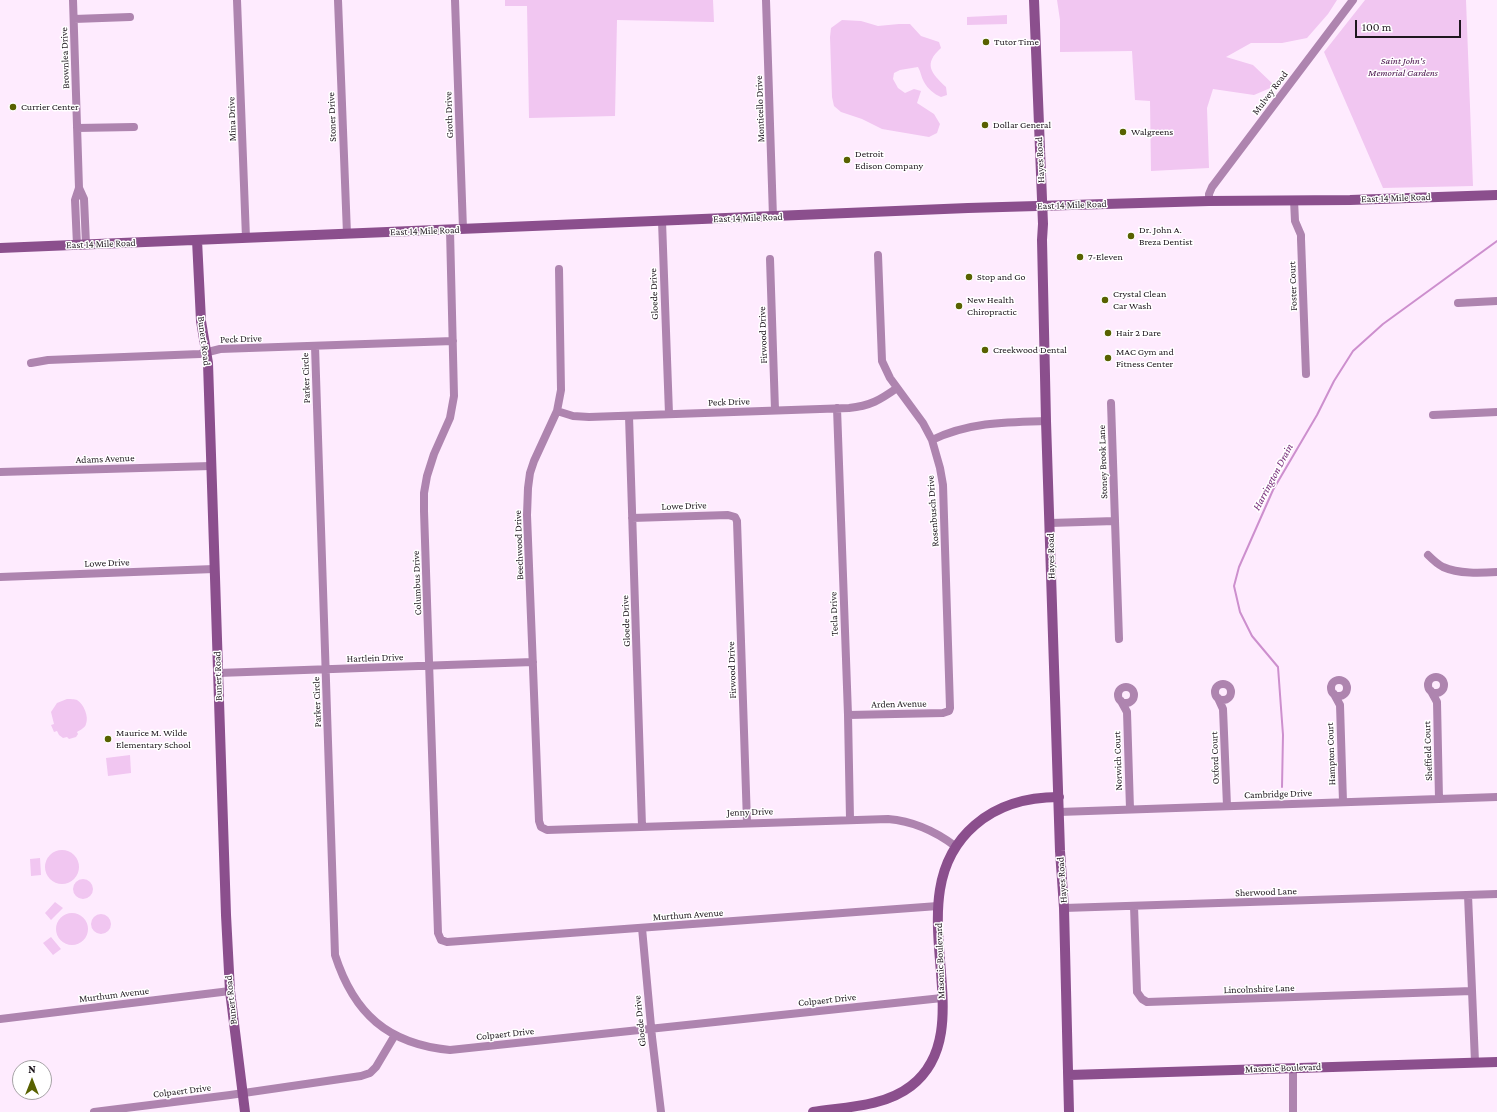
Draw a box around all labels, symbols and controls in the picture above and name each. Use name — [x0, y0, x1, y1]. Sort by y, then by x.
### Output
scale bar — [1357, 12, 1463, 38]
text: 100 m — [1362, 20, 1391, 34]
street label: Brownlea Drive — [58, 27, 72, 89]
place label: Tutor Time — [994, 36, 1039, 48]
marker: Tutor Time — [981, 37, 991, 47]
park label: Saint John's Memorial Gardens — [1368, 55, 1438, 78]
street label: Mulvey Road — [1250, 69, 1290, 117]
street label: Monticello Drive — [753, 75, 767, 143]
street label: Groth Drive — [442, 91, 456, 139]
street label: Stoner Drive — [325, 92, 339, 142]
street label: Mina Drive — [225, 97, 239, 141]
place label: Currier Center — [21, 101, 79, 113]
marker: Currier Center — [8, 102, 18, 112]
place label: Dollar General — [993, 119, 1051, 131]
marker: Dollar General — [980, 120, 990, 130]
place label: Walgreens — [1131, 126, 1173, 138]
marker: Walgreens — [1118, 127, 1128, 137]
street label: Hayes Road — [1033, 137, 1047, 183]
place label: Detroit Edison Company — [855, 148, 923, 172]
marker: Detroit Edison Company — [842, 155, 852, 165]
street label: East 14 Mile Road — [1361, 191, 1431, 205]
street label: East 14 Mile Road — [1037, 198, 1107, 212]
street label: East 14 Mile Road — [713, 211, 783, 225]
street label: East 14 Mile Road — [390, 224, 460, 238]
place label: Dr. John A. Breza Dentist — [1139, 224, 1193, 248]
marker: Dr. John A. Breza Dentist — [1126, 231, 1136, 241]
street label: East 14 Mile Road — [66, 237, 136, 251]
place label: 7-Eleven — [1088, 251, 1123, 263]
marker: 7-Eleven — [1075, 252, 1085, 262]
street label: Foster Court — [1286, 261, 1300, 311]
street label: Gloede Drive — [647, 268, 661, 320]
place label: Stop and Go — [977, 271, 1025, 283]
marker: Stop and Go — [964, 272, 974, 282]
place label: Crystal Clean Car Wash — [1113, 288, 1166, 312]
place label: New Health Chiropractic — [967, 294, 1017, 318]
marker: Crystal Clean Car Wash — [1100, 295, 1110, 305]
marker: New Health Chiropractic — [954, 301, 964, 311]
street label: Firwood Drive — [756, 306, 770, 364]
street label: Bunert Road — [195, 316, 213, 366]
place label: Hair 2 Dare — [1116, 327, 1161, 339]
marker: Hair 2 Dare — [1103, 328, 1113, 338]
street label: Peck Drive — [220, 332, 262, 346]
place label: Creekwood Dental — [993, 344, 1067, 356]
marker: Creekwood Dental — [980, 345, 990, 355]
place label: MAC Gym and Fitness Center — [1116, 346, 1174, 370]
street label: Parker Circle — [299, 353, 313, 403]
marker: MAC Gym and Fitness Center — [1103, 353, 1113, 363]
street label: Peck Drive — [708, 395, 750, 409]
street label: Stoney Brook Lane — [1096, 425, 1110, 499]
water label: Harrington Drain — [1250, 441, 1296, 513]
street label: Adams Avenue — [75, 452, 135, 466]
street label: Rosenbusch Drive — [925, 475, 941, 547]
street label: Lowe Drive — [661, 499, 707, 513]
street label: Beechwood Drive — [512, 510, 526, 580]
street label: Hayes Road — [1045, 533, 1057, 579]
street label: Columbus Drive — [410, 550, 424, 616]
street label: Lowe Drive — [84, 556, 130, 570]
street label: Tecla Drive — [827, 592, 841, 636]
street label: Gloede Drive — [619, 595, 633, 647]
street label: Firwood Drive — [725, 641, 739, 699]
street label: Bunert Road — [211, 651, 225, 701]
street label: Hartlein Drive — [346, 651, 404, 665]
street label: Parker Circle — [310, 677, 324, 727]
street label: Arden Avenue — [871, 698, 927, 710]
street label: Sheffield Court — [1421, 721, 1435, 781]
street label: Hampton Court — [1324, 722, 1338, 786]
place label: Maurice M. Wilde Elementary School — [116, 727, 191, 750]
street label: Norwich Court — [1111, 731, 1125, 791]
street label: Oxford Court — [1208, 731, 1222, 785]
marker: Maurice M. Wilde Elementary School — [103, 734, 113, 744]
street label: Cambridge Drive — [1244, 787, 1312, 801]
street label: Jenny Drive — [727, 805, 773, 819]
street label: Hayes Road — [1054, 857, 1070, 903]
street label: Sherwood Lane — [1235, 885, 1297, 899]
street label: Murthum Avenue — [652, 907, 724, 923]
street label: Masonic Boulevard — [933, 923, 947, 999]
street label: Bunert Road — [222, 975, 240, 1025]
street label: Lincolnshire Lane — [1223, 982, 1295, 996]
street label: Murthum Avenue — [78, 985, 150, 1005]
street label: Colpaert Drive — [797, 991, 857, 1009]
street label: Gloede Drive — [631, 995, 649, 1047]
street label: Colpaert Drive — [475, 1025, 535, 1043]
north arrow — [12, 1060, 52, 1100]
street label: Masonic Boulevard — [1245, 1061, 1321, 1075]
text: N — [28, 1063, 36, 1075]
street label: Colpaert Drive — [152, 1081, 212, 1101]

